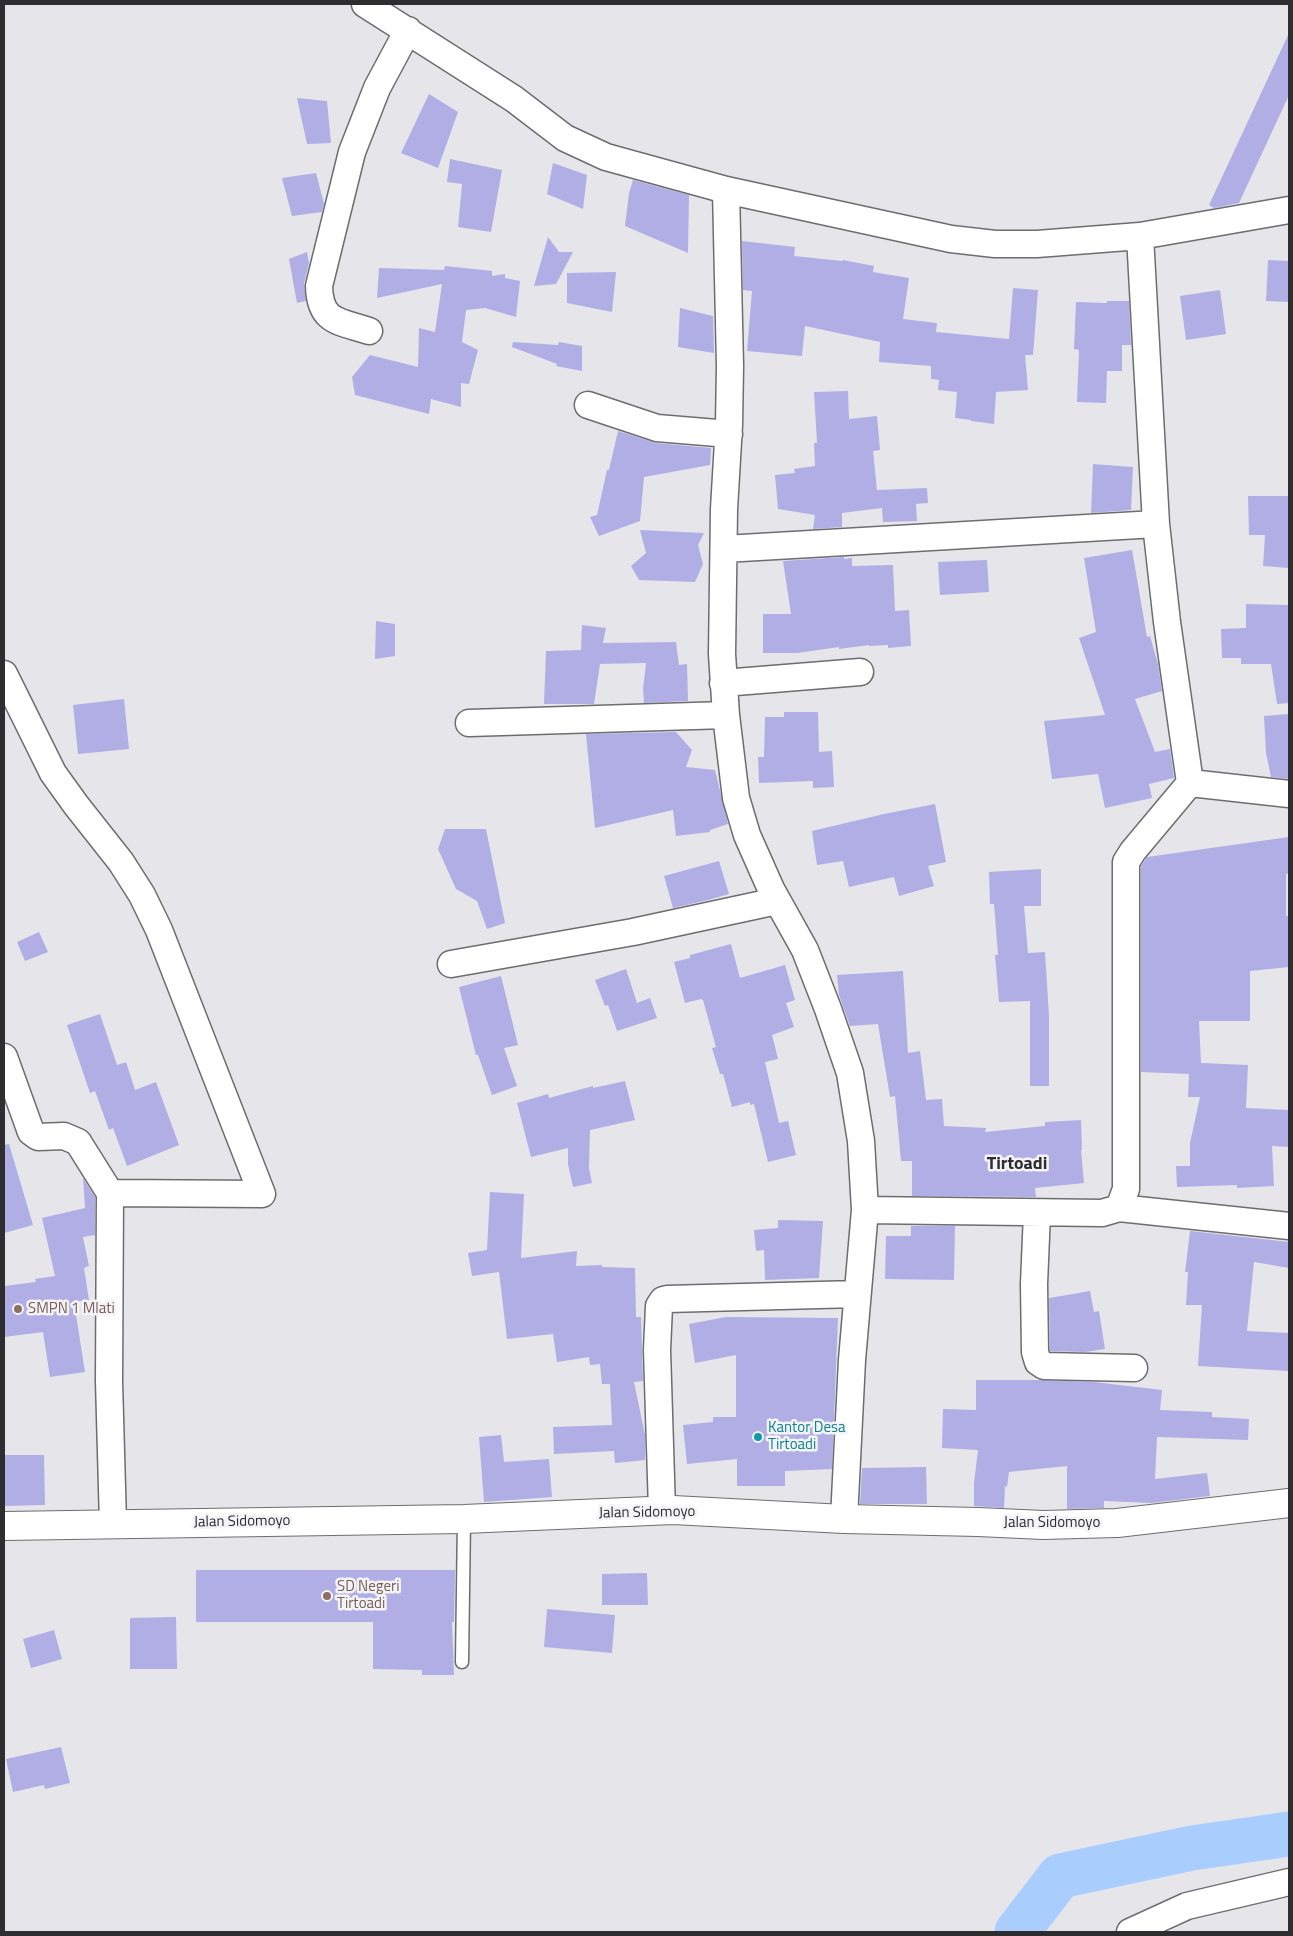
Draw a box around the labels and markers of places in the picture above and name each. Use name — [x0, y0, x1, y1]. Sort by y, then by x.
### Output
place label: SMPN 1 Mlati — [28, 1300, 115, 1318]
marker: SMPN 1 Mlati — [12, 1303, 24, 1315]
place label: Kantor Desa Tirtoadi — [768, 1419, 845, 1454]
marker: Kantor Desa Tirtoadi — [752, 1431, 764, 1443]
place label: SD Negeri Tirtoadi — [337, 1578, 400, 1613]
marker: SD Negeri Tirtoadi — [321, 1590, 333, 1602]

